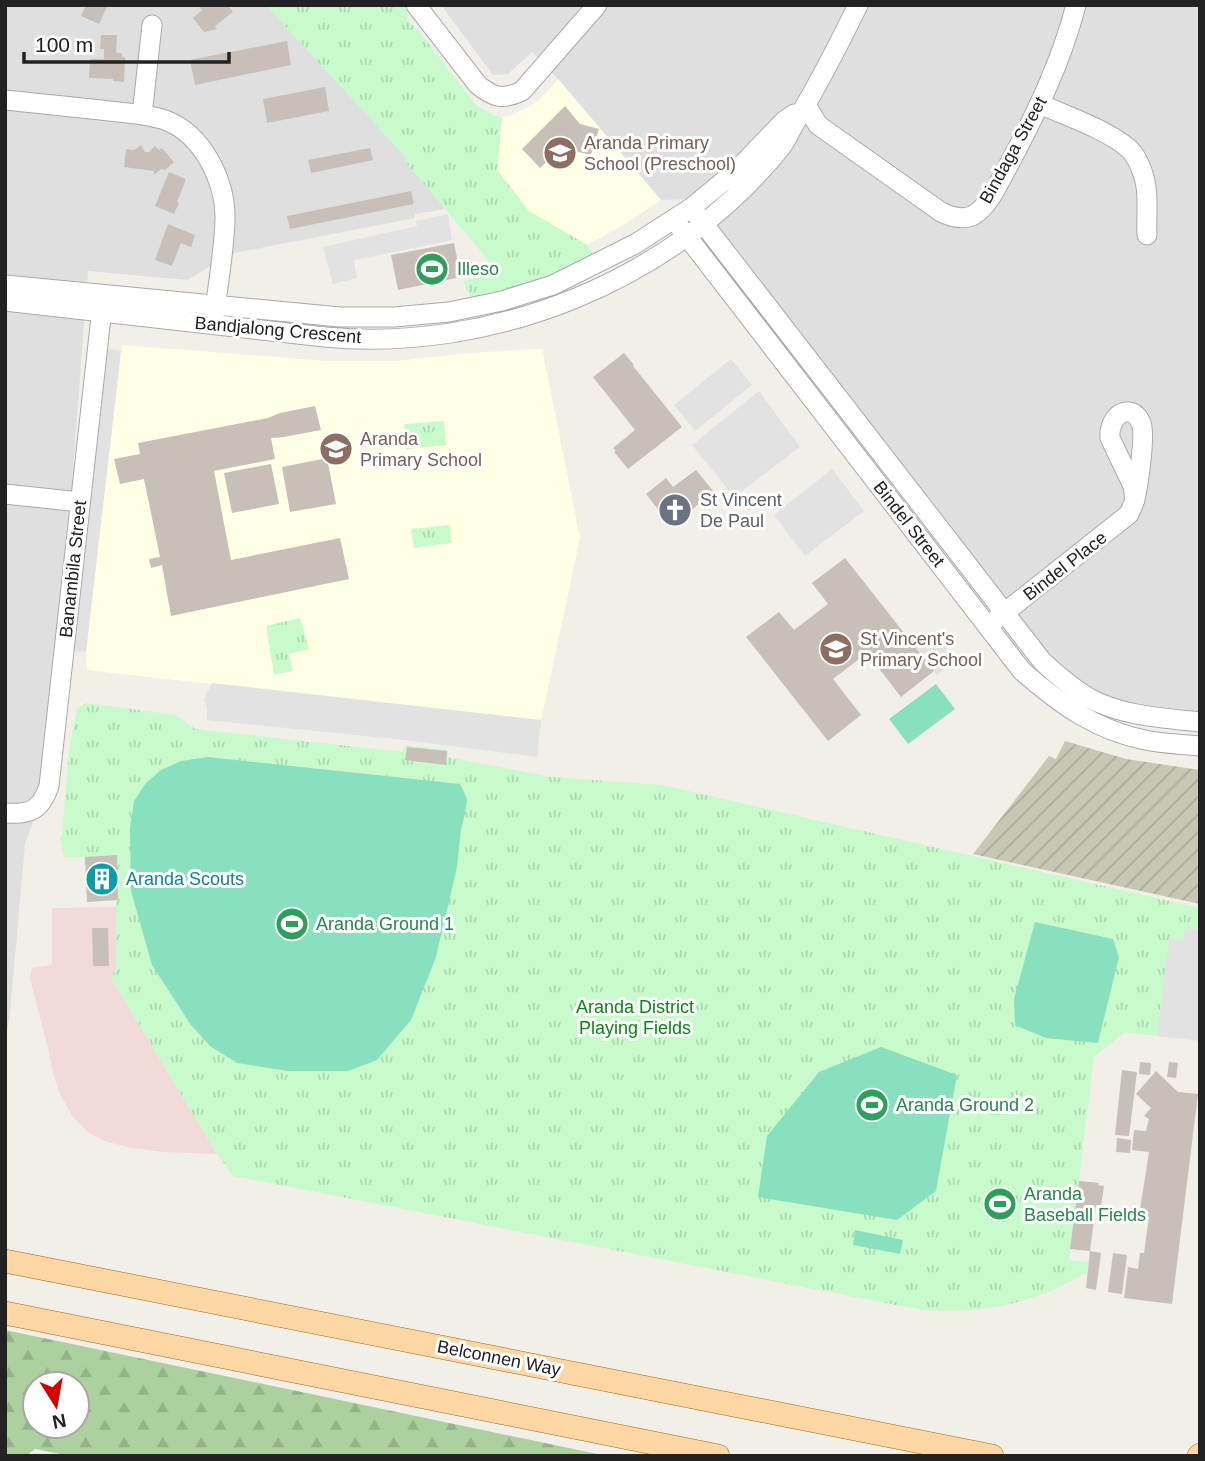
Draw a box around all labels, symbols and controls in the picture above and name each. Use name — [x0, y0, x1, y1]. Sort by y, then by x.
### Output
scale bar — [24, 21, 229, 65]
text: 100 m — [35, 33, 93, 56]
street label: Bindaga Street — [975, 93, 1051, 207]
place label: Aranda Primary School (Preschool) — [584, 133, 736, 174]
school or university icon: Aranda Primary School (Preschool) — [541, 134, 579, 172]
sports icon: Illeso — [413, 250, 451, 288]
place label: Illeso — [457, 259, 499, 279]
street label: Bandjalong Crescent — [194, 313, 362, 347]
place label: Aranda Primary School — [360, 429, 482, 470]
school or university icon: Aranda Primary School — [317, 430, 355, 468]
street label: Bindel Street — [869, 477, 949, 571]
place label: St Vincent De Paul — [700, 490, 782, 531]
church icon: St Vincent De Paul — [656, 491, 694, 529]
street label: Banambila Street — [56, 499, 90, 639]
street label: Bindel Place — [1019, 527, 1111, 605]
place label: St Vincent's Primary School — [860, 629, 982, 670]
school or university icon: St Vincent's Primary School — [817, 630, 855, 668]
building icon: Aranda Scouts — [83, 860, 121, 898]
place label: Aranda Scouts — [126, 869, 244, 889]
sports icon: Aranda Ground 1 — [273, 905, 311, 943]
place label: Aranda Ground 1 — [316, 914, 454, 934]
park label: Aranda District Playing Fields — [576, 997, 694, 1038]
sports icon: Aranda Ground 2 — [853, 1086, 891, 1124]
place label: Aranda Ground 2 — [896, 1095, 1034, 1115]
place label: Aranda Baseball Fields — [1024, 1184, 1146, 1225]
sports icon: Aranda Baseball Fields — [981, 1185, 1019, 1223]
street label: Belconnen Way — [436, 1336, 562, 1380]
north arrow — [21, 1370, 91, 1440]
text: N — [50, 1410, 68, 1433]

